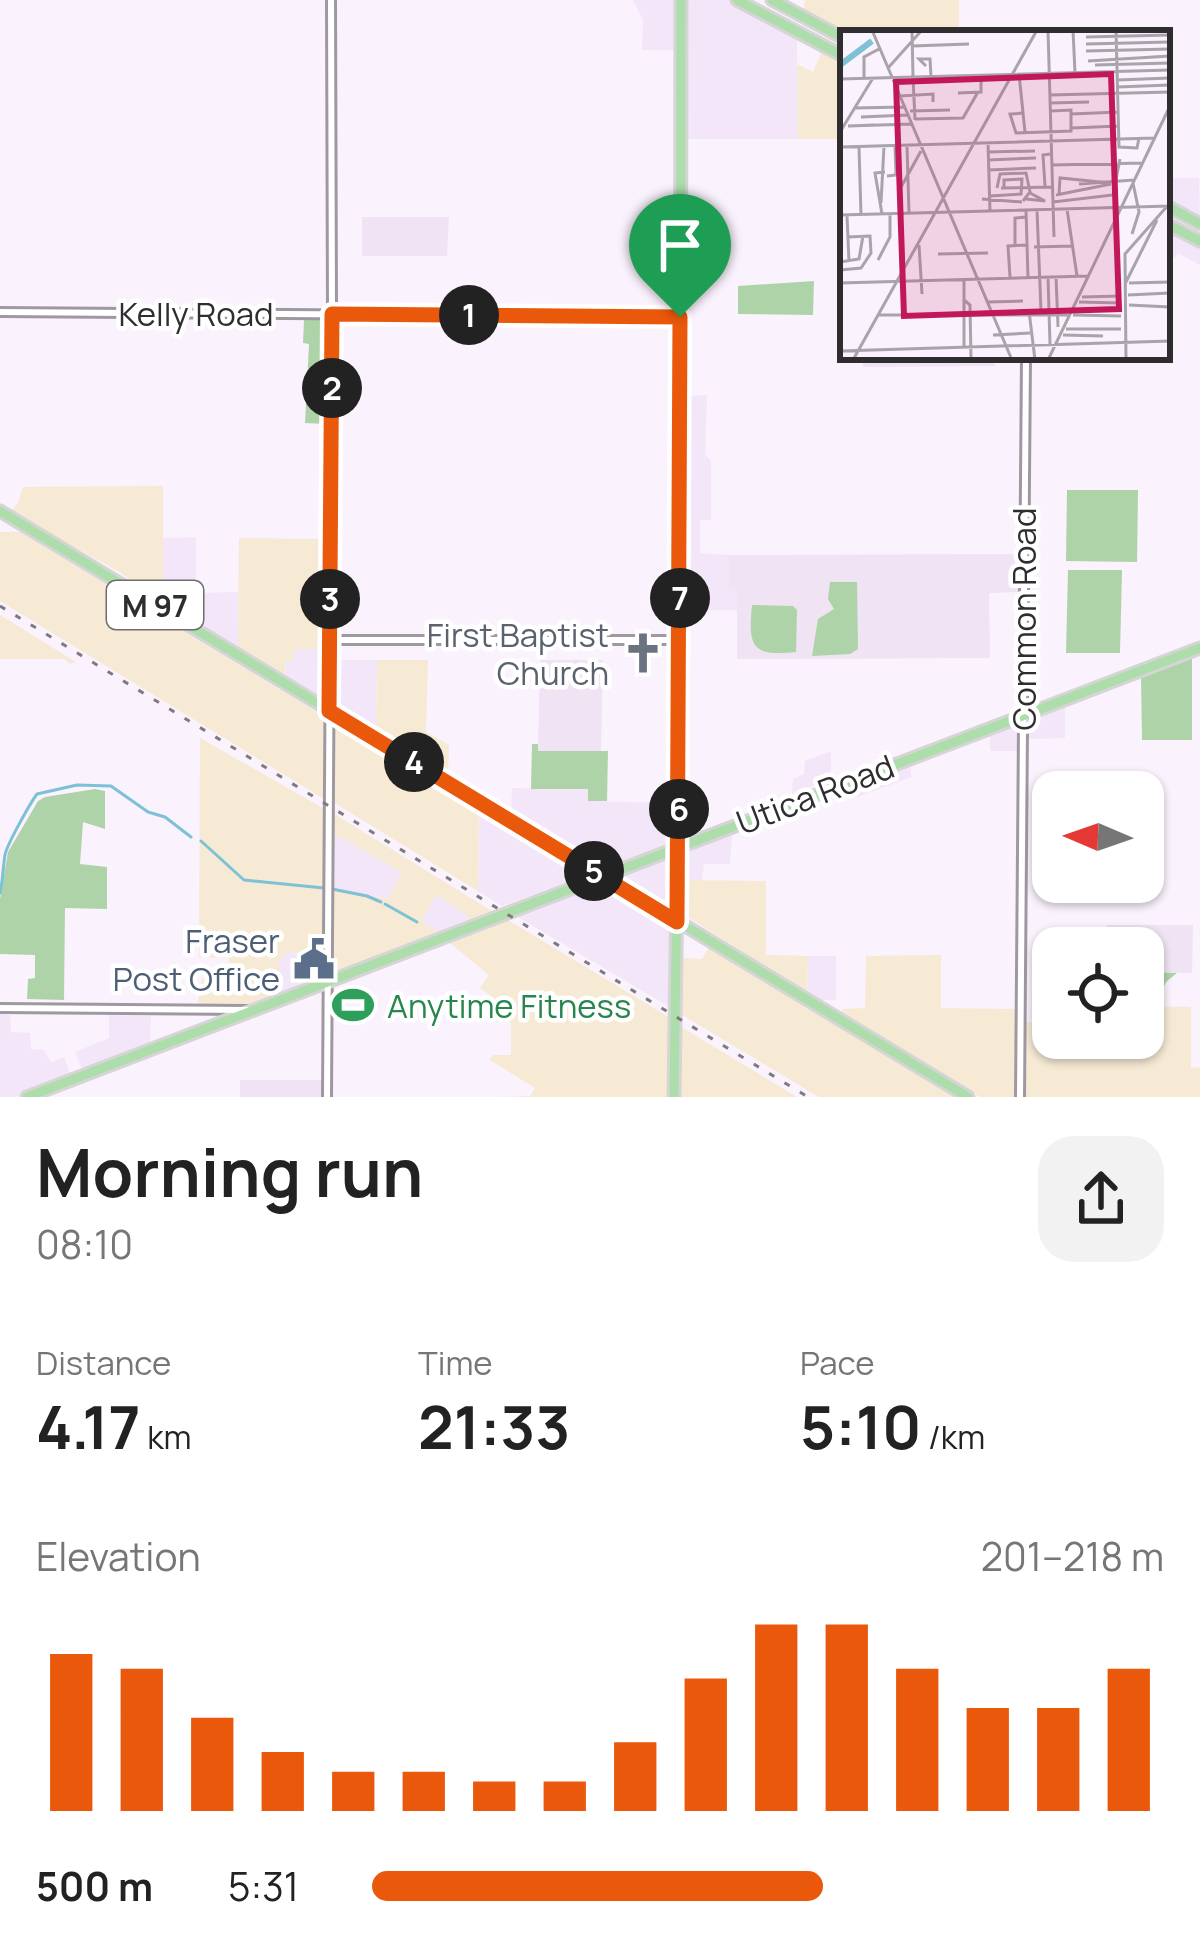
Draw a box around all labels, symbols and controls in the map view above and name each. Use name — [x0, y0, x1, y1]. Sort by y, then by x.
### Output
inset map — [840, 30, 1170, 360]
pin — [629, 194, 731, 317]
icon: arrive — [647, 212, 713, 278]
pin: 1 — [439, 285, 499, 345]
street label: Kelly Road — [118, 291, 274, 336]
text: 1 — [462, 292, 476, 337]
pin: 2 — [302, 358, 362, 418]
text: 2 — [322, 365, 342, 410]
street label: Common Road — [1001, 508, 1046, 730]
pin: 7 — [650, 568, 710, 628]
pin: 3 — [300, 569, 360, 629]
text: 7 — [671, 575, 689, 620]
text: 3 — [320, 576, 340, 621]
road number: M 97 — [107, 581, 203, 629]
place label: First Baptist Church — [427, 612, 609, 695]
church icon: First Baptist Church — [620, 630, 666, 676]
pin: 4 — [384, 732, 444, 792]
text: 4 — [404, 739, 424, 784]
street label: Utica Road — [730, 743, 900, 845]
north arrow — [1032, 771, 1164, 903]
map controls — [1032, 771, 1164, 1059]
pin: 6 — [649, 779, 709, 839]
text: 6 — [669, 786, 689, 831]
pin: 5 — [564, 841, 624, 901]
text: 5 — [584, 848, 604, 893]
place label: Fraser Post Office — [113, 918, 280, 1001]
button: locate — [1032, 927, 1164, 1059]
public building icon: Fraser Post Office — [291, 936, 337, 982]
sports icon: Anytime Fitness — [330, 982, 376, 1028]
place label: Anytime Fitness — [387, 983, 631, 1028]
text: Morning run — [36, 1127, 423, 1217]
button: share — [1038, 1136, 1164, 1262]
text: 08:10 — [36, 1217, 133, 1271]
text: Distance — [36, 1340, 171, 1385]
text: Time — [418, 1340, 493, 1385]
text: Pace — [800, 1340, 875, 1385]
text: 4.17 — [36, 1385, 141, 1467]
text: 21:33 — [418, 1385, 570, 1467]
text: 5:10 — [800, 1385, 921, 1467]
text: km — [141, 1414, 192, 1459]
text: /km — [921, 1414, 985, 1459]
text: Elevation — [36, 1529, 201, 1583]
text: 201–218 m — [981, 1529, 1164, 1583]
text: 500 m — [36, 1859, 153, 1913]
text: 5:31 — [228, 1859, 299, 1913]

